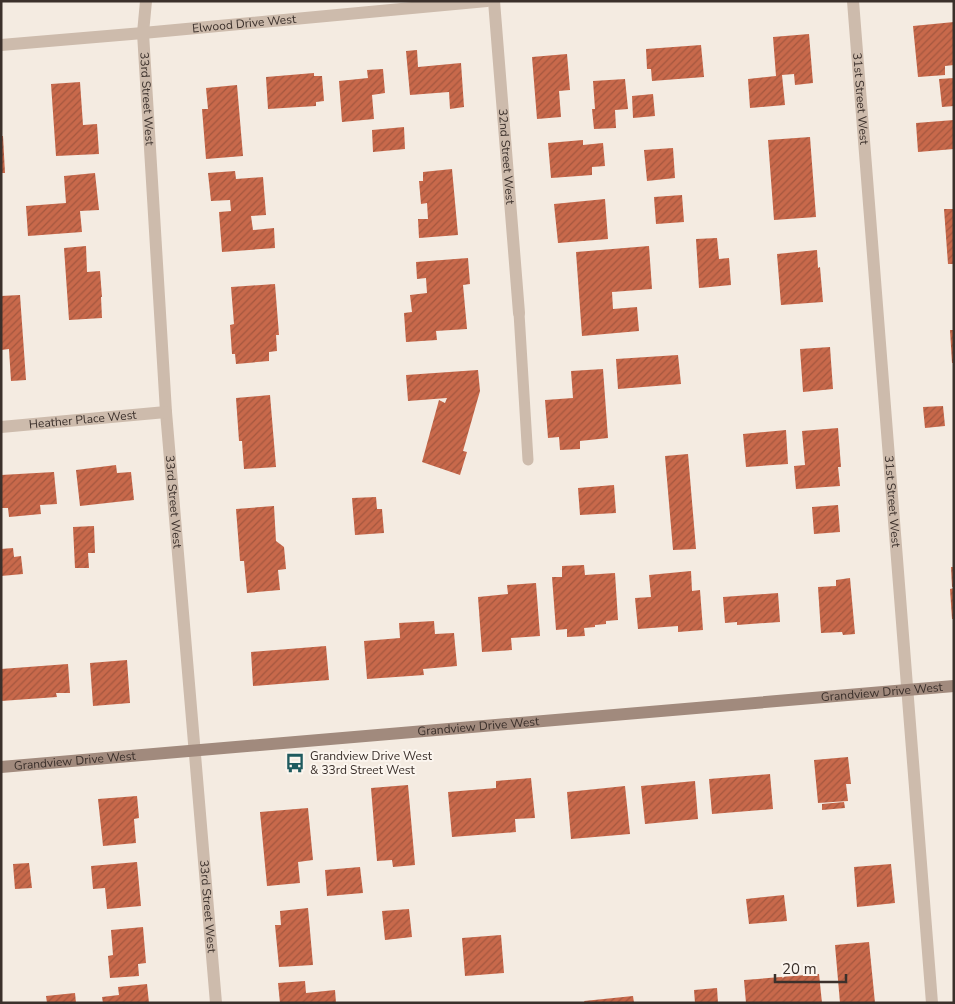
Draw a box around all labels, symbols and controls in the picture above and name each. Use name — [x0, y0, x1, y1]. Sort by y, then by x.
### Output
street label: Elwood Drive West — [191, 11, 298, 36]
street label: 33rd Street West — [136, 52, 158, 147]
street label: 31st Street West — [849, 52, 872, 146]
street label: 32nd Street West — [495, 108, 518, 206]
street label: Heather Place West — [28, 407, 138, 432]
street label: 33rd Street West — [162, 455, 186, 550]
street label: 31st Street West — [881, 455, 904, 549]
street label: Grandview Drive West — [820, 679, 944, 705]
street label: Grandview Drive West — [417, 713, 541, 740]
street label: Grandview Drive West — [13, 748, 137, 774]
place label: Grandview Drive West & 33rd Street West — [310, 748, 433, 778]
bus stop icon: Grandview Drive West & 33rd Street West — [284, 752, 306, 774]
street label: 33rd Street West — [196, 859, 220, 954]
scale bar — [775, 952, 846, 984]
text: 20 m — [782, 959, 817, 979]

